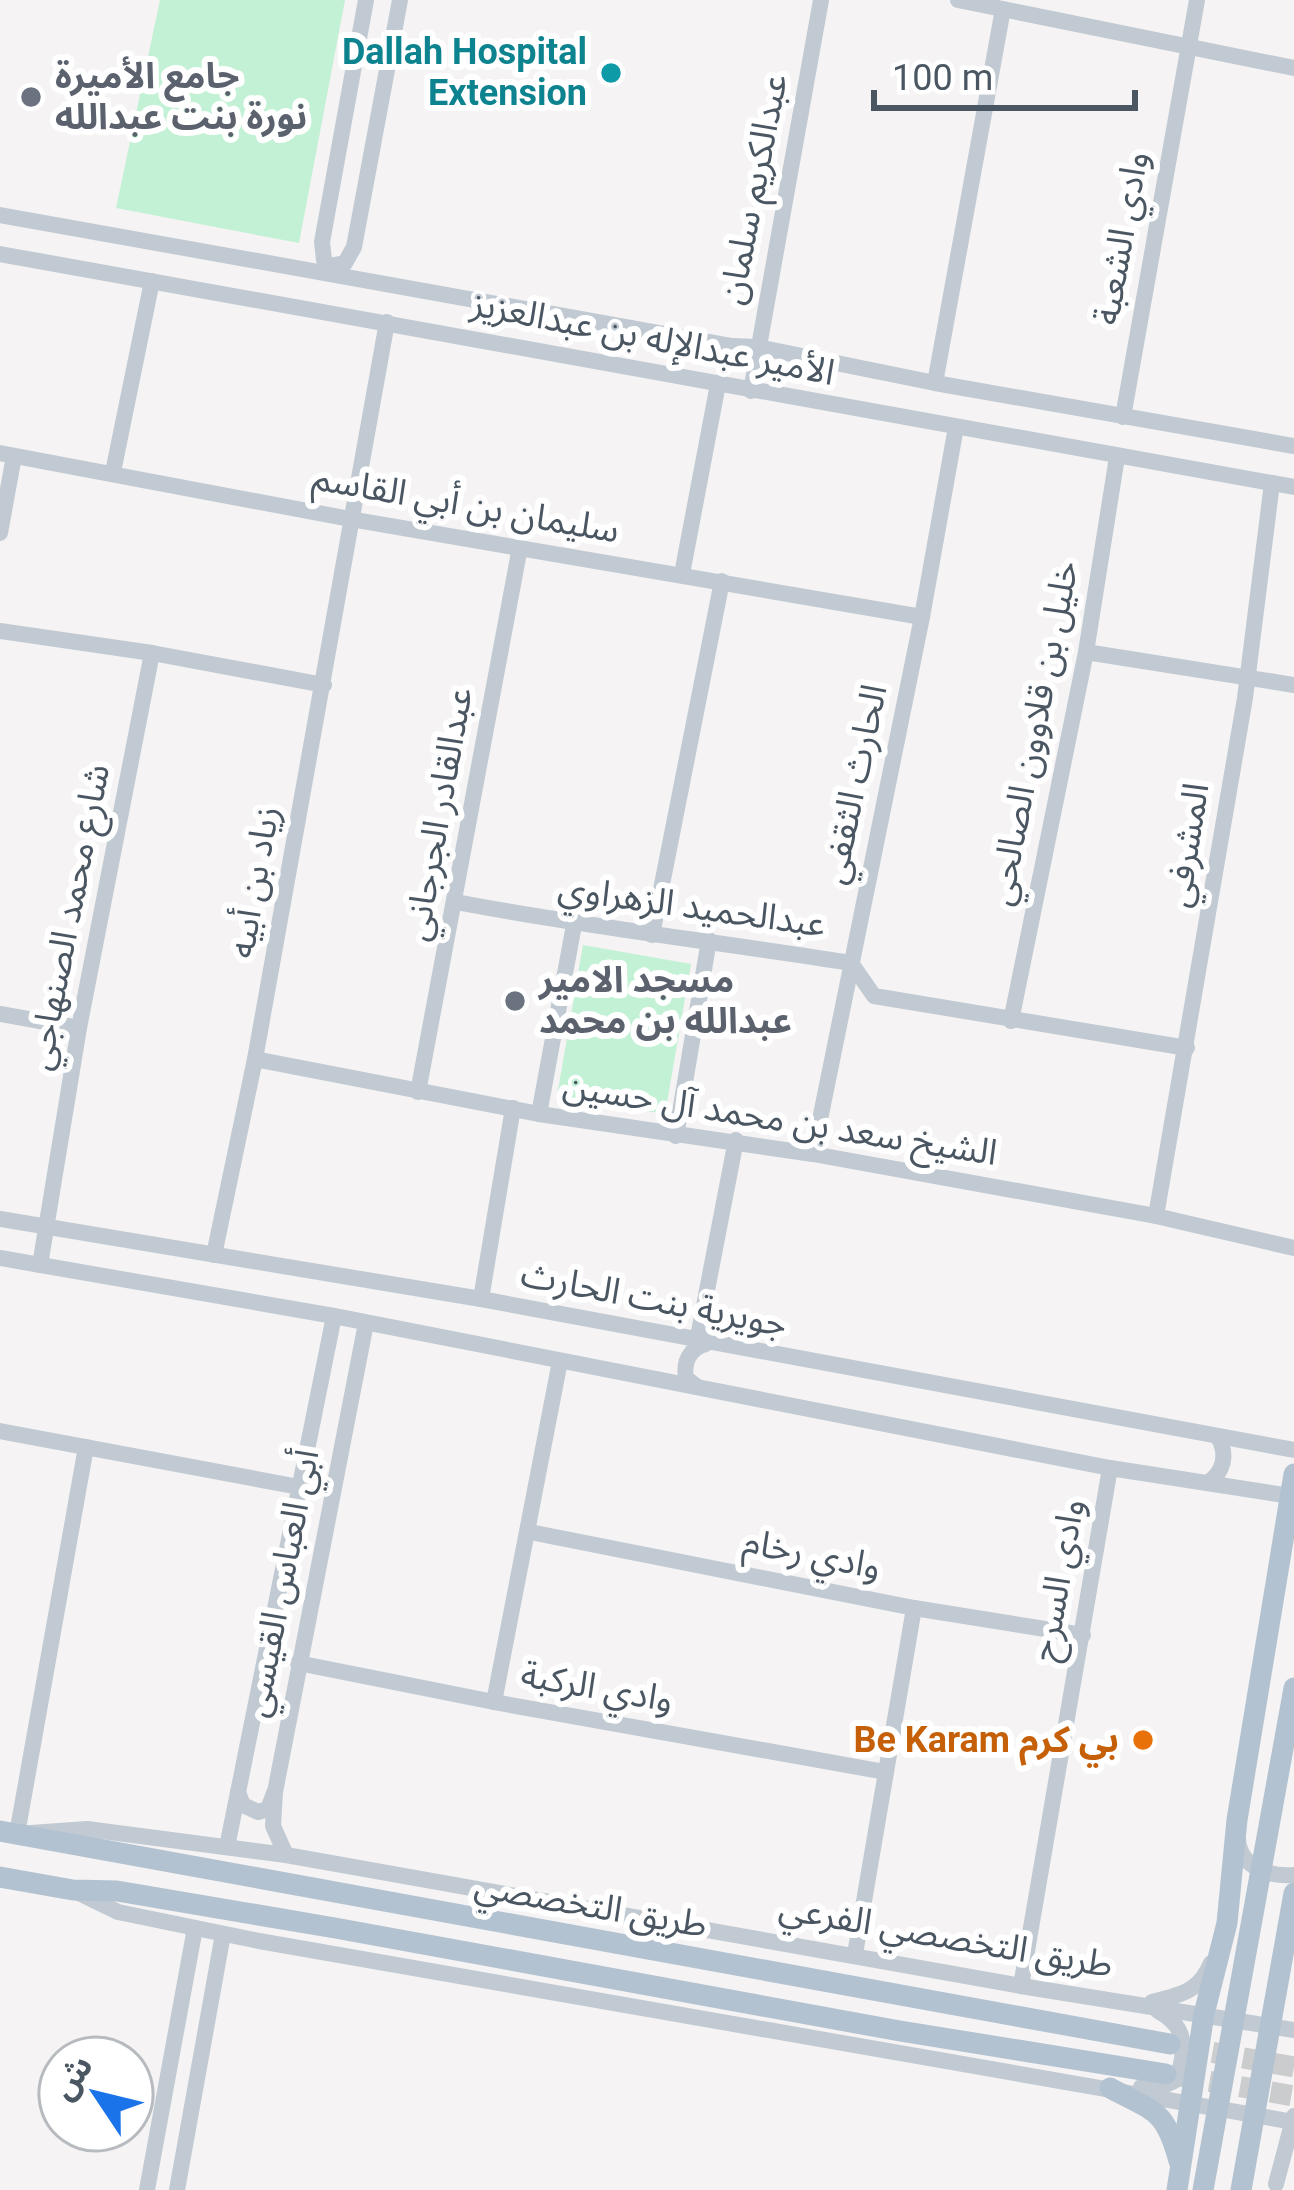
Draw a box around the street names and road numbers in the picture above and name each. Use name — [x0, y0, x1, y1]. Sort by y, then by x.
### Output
street label: عبدالكريم سلمان — [710, 70, 802, 309]
street label: وادي الشعبة — [1085, 148, 1163, 329]
street label: الأمير عبدالإله بن عبدالعزيز — [466, 282, 838, 396]
street label: سليمان بن أبي القاسم — [308, 456, 623, 558]
street label: خليل بن قلاوون الصالحي — [979, 557, 1093, 910]
street label: الحارث الثقفي — [812, 680, 902, 889]
street label: عبدالقادر الجرجاني — [395, 684, 487, 945]
street label: شارع محمد الصنهاجي — [18, 761, 124, 1075]
street label: المشرفي — [1156, 780, 1224, 911]
street label: زياد بن أبيه — [219, 803, 288, 961]
street label: عبدالحميد الزهراوي — [555, 866, 828, 952]
street label: الشيخ سعد بن محمد آل حسين — [559, 1064, 1000, 1179]
street label: جويرية بنت الحارث — [518, 1253, 790, 1345]
street label: أبي العباس القيسي — [234, 1445, 334, 1722]
street label: وادي السرح — [1023, 1496, 1099, 1665]
street label: وادي رخام — [739, 1520, 884, 1594]
street label: وادي الركبة — [517, 1653, 676, 1727]
street label: طريق التخصصي — [470, 1864, 711, 1952]
street label: طريق التخصصي الفرعي — [775, 1886, 1116, 1992]

